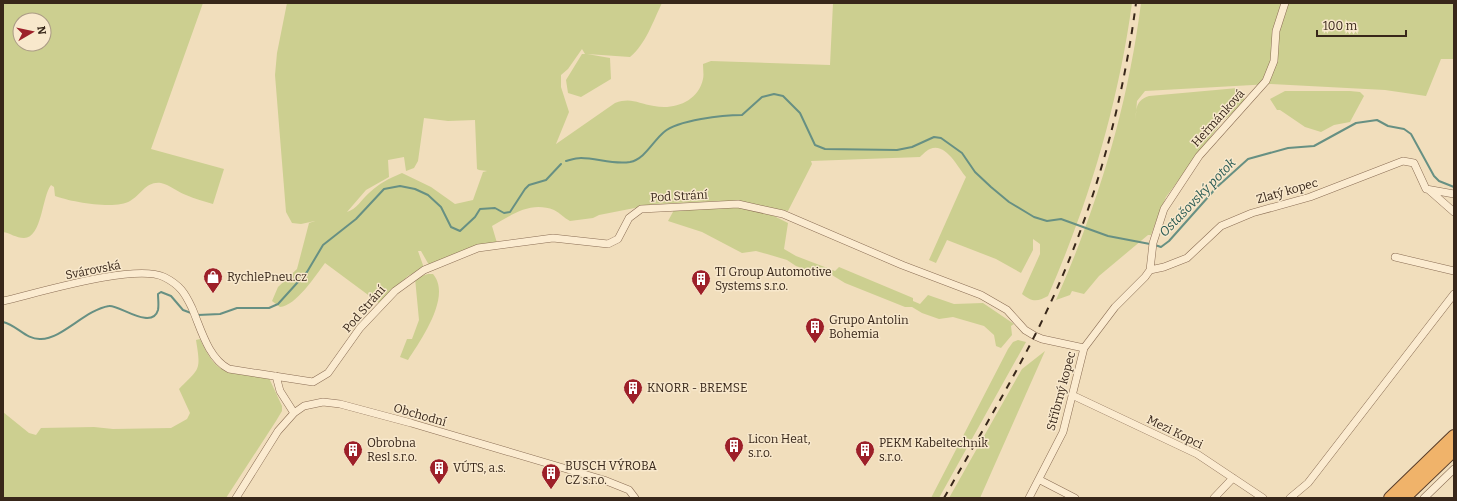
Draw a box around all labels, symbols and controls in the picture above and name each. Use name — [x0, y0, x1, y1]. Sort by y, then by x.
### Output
north arrow — [12, 12, 52, 52]
scale bar — [1317, 12, 1406, 38]
text: 100 m — [1323, 19, 1358, 33]
text: N — [34, 25, 49, 36]
street label: Heřmánková — [1189, 86, 1248, 150]
water label: Ostašovský potok — [1156, 154, 1239, 240]
street label: Zlatý kopec — [1255, 176, 1319, 206]
street label: Pod Strání — [650, 187, 708, 204]
street label: Svárovská — [64, 258, 122, 282]
place label: TI Group Automotive Systems s.r.o. — [715, 265, 832, 293]
shop icon: RychlePneu.cz — [202, 266, 224, 294]
building icon: TI Group Automotive Systems s.r.o. — [690, 268, 712, 296]
place label: RychlePneu.cz — [227, 270, 307, 284]
street label: Pod Strání — [340, 282, 388, 335]
place label: Grupo Antolin Bohemia — [829, 313, 909, 341]
building icon: Grupo Antolin Bohemia — [804, 316, 826, 344]
street label: Stříbrný kopec — [1044, 350, 1078, 432]
building icon: KNORR - BREMSE — [622, 377, 644, 405]
place label: KNORR - BREMSE — [647, 381, 747, 395]
street label: Obchodní — [392, 401, 448, 429]
street label: Mezi Kopci — [1145, 412, 1206, 452]
place label: Licon Heat, s.r.o. — [748, 432, 811, 460]
building icon: Licon Heat, s.r.o. — [723, 435, 745, 463]
place label: Obrobna Resl s.r.o. — [367, 436, 417, 464]
place label: PEKM Kabeltechnik s.r.o. — [879, 436, 988, 464]
building icon: Obrobna Resl s.r.o. — [342, 439, 364, 467]
building icon: PEKM Kabeltechnik s.r.o. — [854, 439, 876, 467]
building icon: VÚTS, a.s. — [428, 457, 450, 485]
place label: BUSCH VÝROBA CZ s.r.o. — [565, 458, 657, 487]
place label: VÚTS, a.s. — [453, 460, 506, 475]
building icon: BUSCH VÝROBA CZ s.r.o. — [540, 462, 562, 490]

